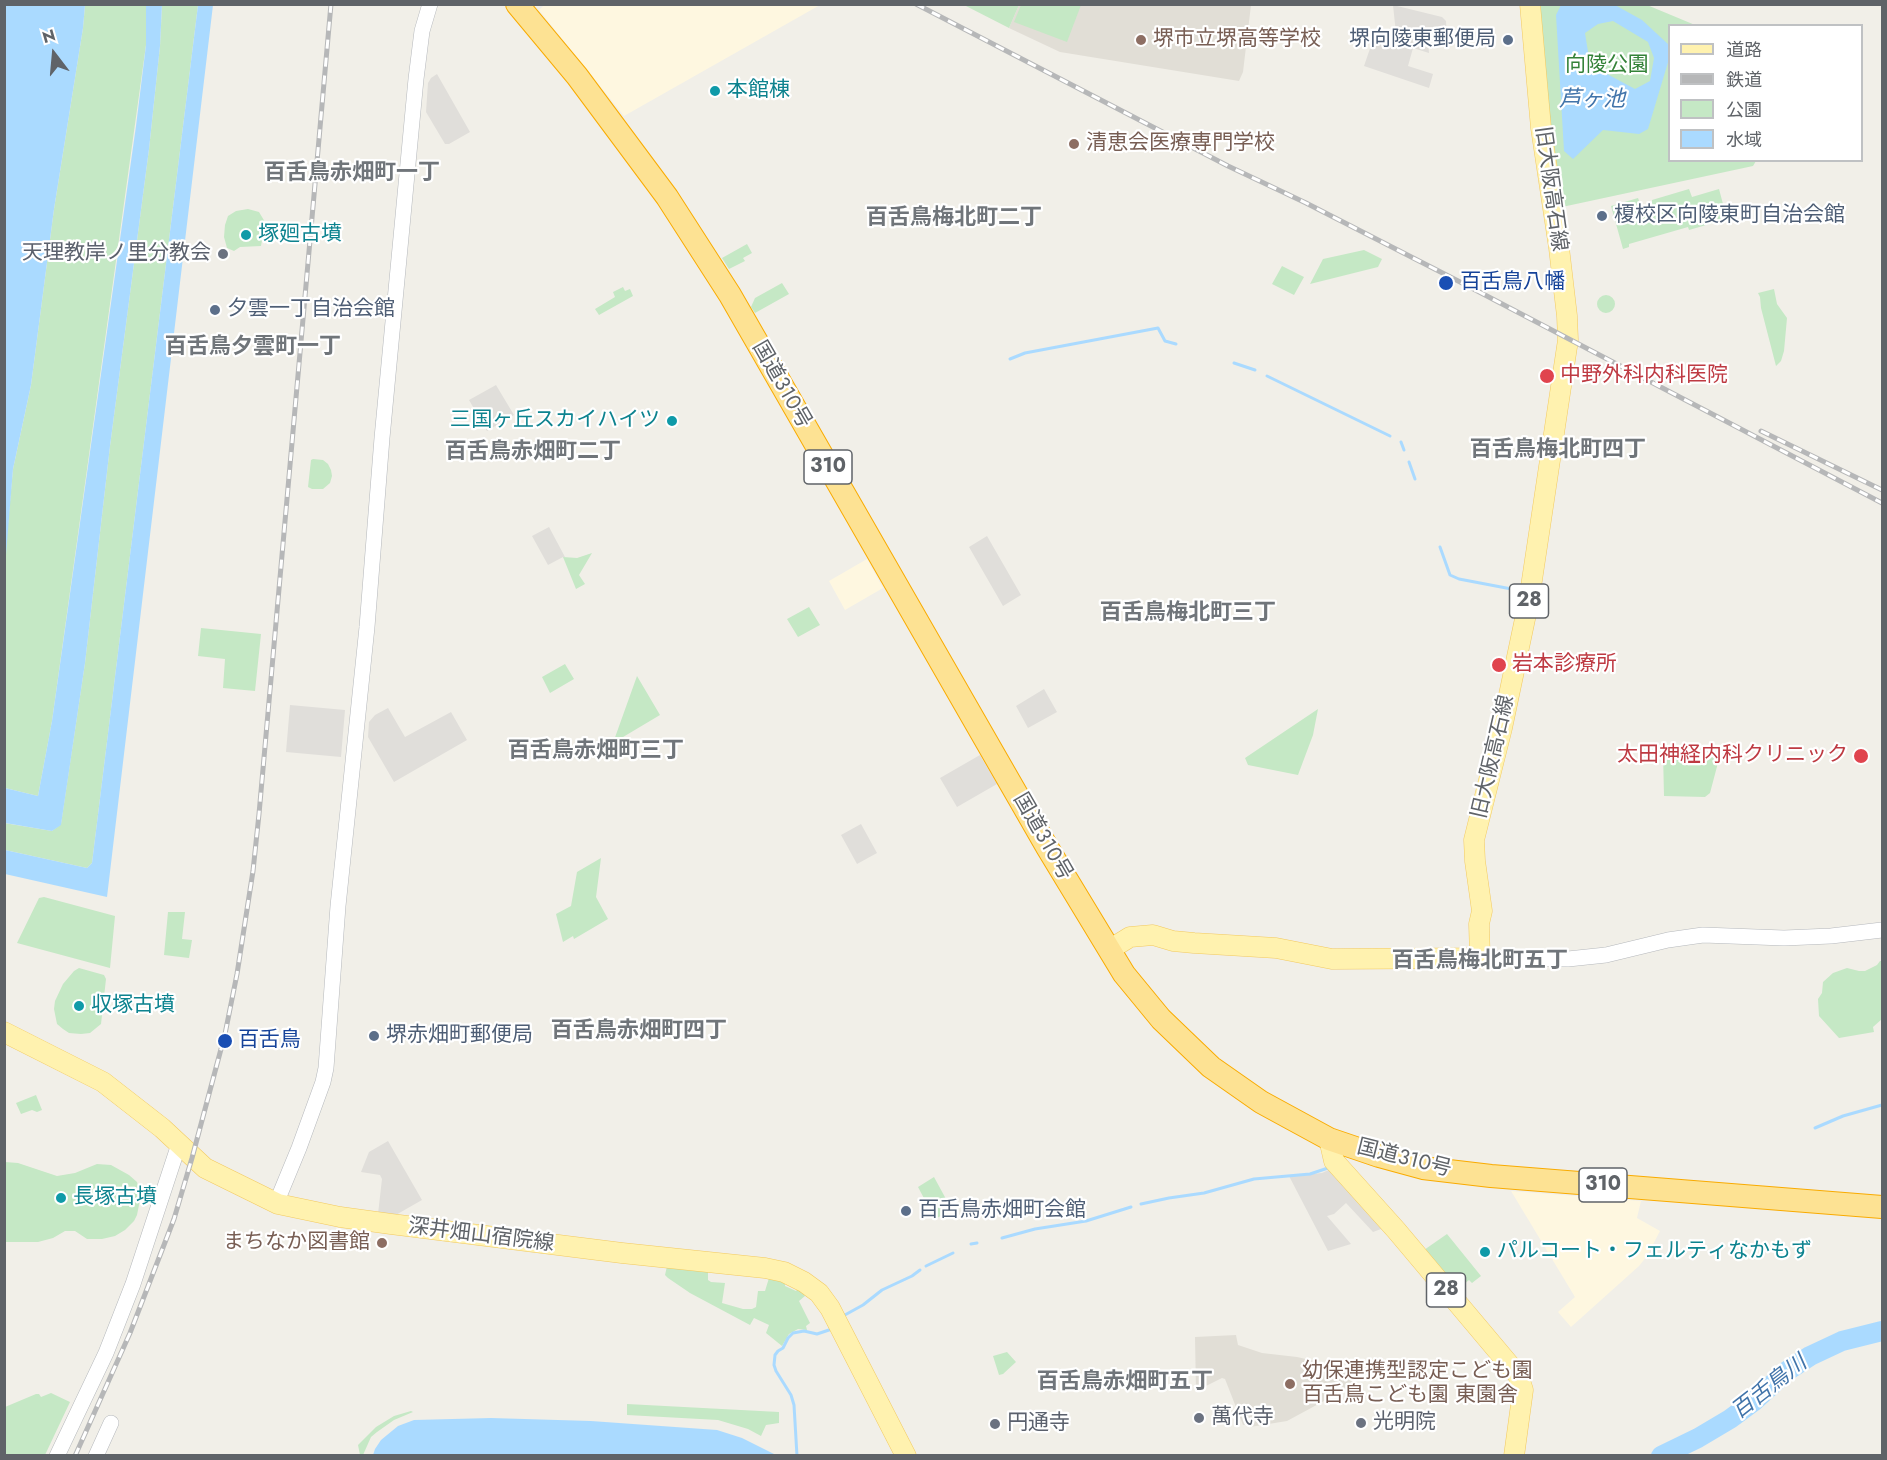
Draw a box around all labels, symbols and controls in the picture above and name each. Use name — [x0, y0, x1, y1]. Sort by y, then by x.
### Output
text: N — [40, 23, 58, 49]
north arrow — [24, 24, 84, 84]
legend — [1668, 24, 1863, 162]
place label: 堺市立堺高等学校 — [1153, 27, 1321, 53]
place label: 堺向陵東郵便局 — [1349, 27, 1496, 53]
marker: 堺市立堺高等学校 — [1134, 33, 1148, 47]
marker: 堺向陵東郵便局 — [1501, 33, 1515, 47]
text: 道路 — [1726, 37, 1762, 63]
park label: 向陵公園 — [1565, 53, 1649, 79]
text: 鉄道 — [1726, 67, 1762, 93]
place label: 本館棟 — [727, 78, 790, 104]
marker: 本館棟 — [708, 84, 722, 98]
water label: 芦ヶ池 — [1559, 88, 1625, 114]
text: 公園 — [1726, 97, 1762, 123]
street label: 旧大阪高石線 — [1529, 125, 1571, 253]
text: 水域 — [1726, 127, 1762, 153]
place label: 清恵会医療専門学校 — [1086, 131, 1275, 157]
marker: 清恵会医療専門学校 — [1067, 137, 1081, 151]
district label: 百舌鳥赤畑町一丁 — [264, 161, 440, 187]
place label: 榎校区向陵東町自治会館 — [1614, 203, 1845, 229]
district label: 百舌鳥梅北町二丁 — [866, 206, 1042, 232]
marker: 榎校区向陵東町自治会館 — [1595, 209, 1609, 223]
place label: 塚廻古墳 — [258, 222, 342, 248]
marker: 塚廻古墳 — [239, 228, 253, 242]
place label: 天理教岸ノ里分教会 — [22, 241, 211, 267]
marker: 天理教岸ノ里分教会 — [216, 247, 230, 261]
place label: 百舌鳥八幡 — [1460, 270, 1565, 296]
marker: 百舌鳥八幡 — [1437, 274, 1455, 292]
place label: 夕雲一丁自治会館 — [227, 297, 395, 323]
marker: 夕雲一丁自治会館 — [208, 303, 222, 317]
district label: 百舌鳥夕雲町一丁 — [165, 335, 341, 361]
street label: 国道310号 — [746, 337, 816, 433]
place label: 中野外科内科医院 — [1560, 363, 1728, 389]
marker: 中野外科内科医院 — [1538, 367, 1556, 385]
place label: 三国ヶ丘スカイハイツ — [450, 408, 660, 434]
marker: 三国ヶ丘スカイハイツ — [665, 414, 679, 428]
district label: 百舌鳥梅北町四丁 — [1470, 438, 1646, 464]
district label: 百舌鳥赤畑町二丁 — [445, 440, 621, 466]
road number: 310 — [804, 450, 852, 484]
road number: 28 — [1510, 584, 1549, 618]
district label: 百舌鳥梅北町三丁 — [1100, 601, 1276, 627]
place label: 岩本診療所 — [1512, 652, 1617, 678]
marker: 岩本診療所 — [1490, 656, 1508, 674]
street label: 旧大阪高石線 — [1468, 693, 1520, 821]
district label: 百舌鳥赤畑町三丁 — [508, 739, 684, 765]
place label: 太田神経内科クリニック — [1617, 743, 1848, 769]
marker: 太田神経内科クリニック — [1852, 747, 1870, 765]
street label: 国道310号 — [1007, 789, 1077, 885]
district label: 百舌鳥梅北町五丁 — [1392, 949, 1568, 975]
place label: 収塚古墳 — [91, 993, 175, 1019]
marker: 収塚古墳 — [72, 999, 86, 1013]
district label: 百舌鳥赤畑町四丁 — [551, 1019, 727, 1045]
place label: 堺赤畑町郵便局 — [386, 1023, 533, 1049]
place label: 百舌鳥 — [238, 1028, 301, 1054]
marker: 堺赤畑町郵便局 — [367, 1029, 381, 1043]
marker: 百舌鳥 — [216, 1032, 234, 1050]
street label: 国道310号 — [1354, 1135, 1454, 1183]
road number: 310 — [1579, 1168, 1627, 1202]
place label: 長塚古墳 — [73, 1185, 157, 1211]
marker: 長塚古墳 — [54, 1191, 68, 1205]
place label: 百舌鳥赤畑町会館 — [918, 1198, 1086, 1224]
marker: 百舌鳥赤畑町会館 — [899, 1204, 913, 1218]
street label: 深井畑山宿院線 — [407, 1215, 555, 1257]
place label: まちなか図書館 — [223, 1230, 370, 1256]
marker: まちなか図書館 — [375, 1236, 389, 1250]
place label: パルコート・フェルティなかもず — [1497, 1239, 1812, 1265]
marker: パルコート・フェルティなかもず — [1478, 1245, 1492, 1259]
road number: 28 — [1426, 1273, 1466, 1307]
water label: 百舌鳥川 — [1727, 1351, 1813, 1425]
place label: 幼保連携型認定こども園 百舌鳥こども園 東園舎 — [1302, 1359, 1533, 1409]
district label: 百舌鳥赤畑町五丁 — [1037, 1370, 1213, 1396]
marker: 幼保連携型認定こども園 百舌鳥こども園 東園舎 — [1283, 1377, 1297, 1391]
place label: 萬代寺 — [1211, 1405, 1274, 1431]
place label: 光明院 — [1373, 1410, 1436, 1436]
place label: 円通寺 — [1007, 1411, 1070, 1437]
marker: 萬代寺 — [1192, 1411, 1206, 1425]
marker: 光明院 — [1354, 1416, 1368, 1430]
marker: 円通寺 — [988, 1417, 1002, 1431]

